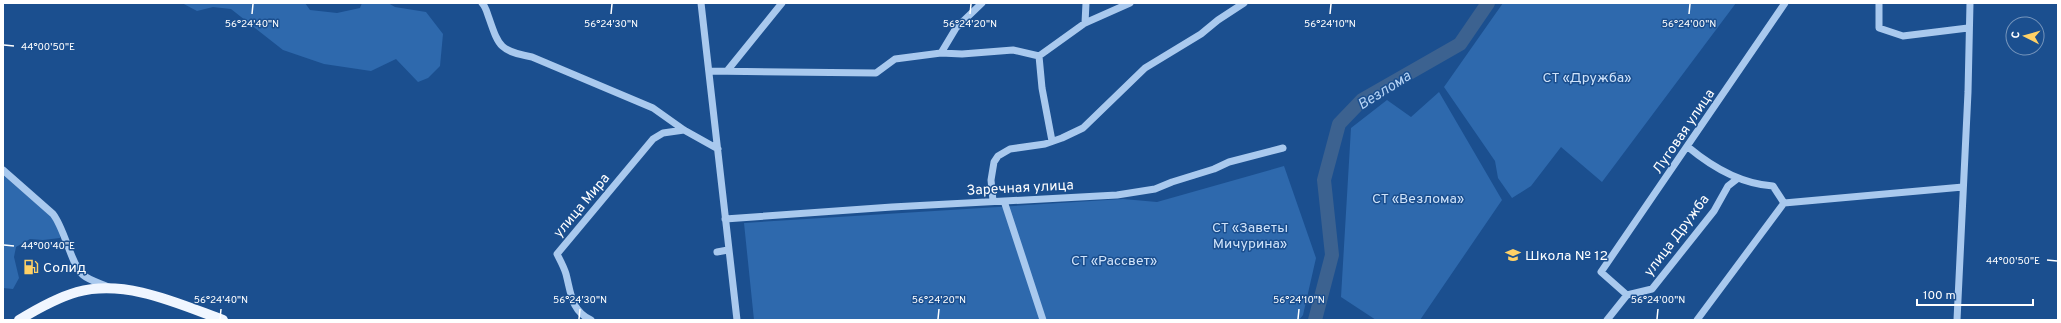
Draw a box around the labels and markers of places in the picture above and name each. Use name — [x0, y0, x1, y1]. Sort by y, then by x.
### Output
school or university icon: Школа № 12 — [1504, 246, 1522, 264]
place label: Школа № 12 — [1525, 248, 1608, 265]
fuel station icon: Солид — [22, 258, 40, 276]
place label: Солид — [43, 260, 86, 277]

